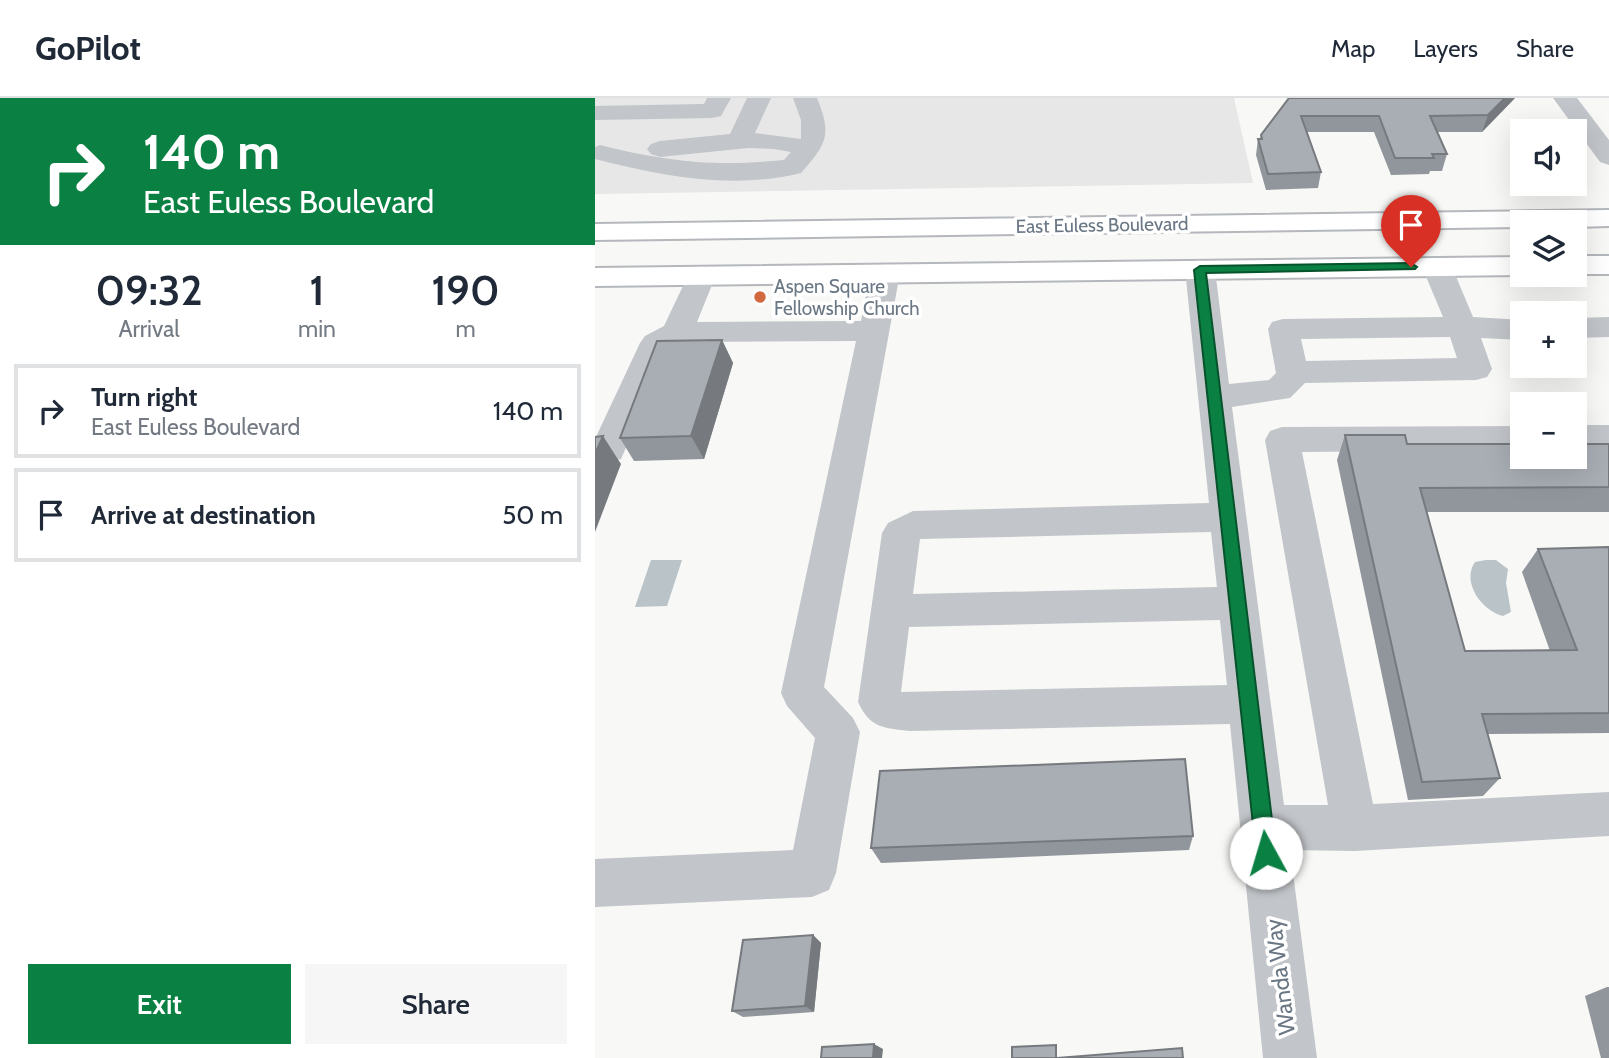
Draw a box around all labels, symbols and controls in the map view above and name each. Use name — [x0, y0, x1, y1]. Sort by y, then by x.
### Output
text: GoPilot — [35, 28, 141, 68]
text: Map — [1331, 34, 1375, 63]
text: Layers — [1413, 34, 1478, 63]
text: Share — [1516, 34, 1574, 63]
map controls — [1510, 119, 1587, 469]
button: sound — [1510, 119, 1587, 196]
text: 140 m — [143, 122, 280, 181]
icon: right — [28, 126, 119, 217]
text: East Euless Boulevard — [143, 182, 434, 221]
pin — [1381, 195, 1441, 267]
icon: arrive — [1392, 206, 1430, 244]
button: layers — [1510, 210, 1587, 287]
street label: East Euless Boulevard — [1015, 212, 1189, 238]
text: 09:32 — [95, 264, 203, 316]
text: 1 — [310, 264, 324, 316]
text: 190 — [431, 264, 500, 316]
place label: Aspen Square Fellowship Church — [774, 275, 920, 320]
marker: Aspen Square Fellowship Church — [752, 289, 768, 305]
button: + — [1510, 301, 1587, 378]
text: Arrival — [118, 315, 180, 343]
text: min — [298, 315, 336, 343]
text: m — [455, 315, 476, 343]
text: Turn right — [91, 381, 197, 413]
icon: right — [32, 392, 70, 430]
button: − — [1510, 392, 1587, 469]
text: 140 m — [493, 395, 563, 427]
text: East Euless Boulevard — [91, 413, 300, 441]
icon: arrive — [32, 496, 70, 534]
text: Arrive at destination — [91, 499, 316, 531]
text: 50 m — [502, 499, 563, 531]
position arrow — [1229, 816, 1303, 890]
street label: Wanda Way — [1259, 917, 1301, 1037]
button: Exit — [28, 964, 291, 1044]
button: Share — [305, 964, 567, 1044]

